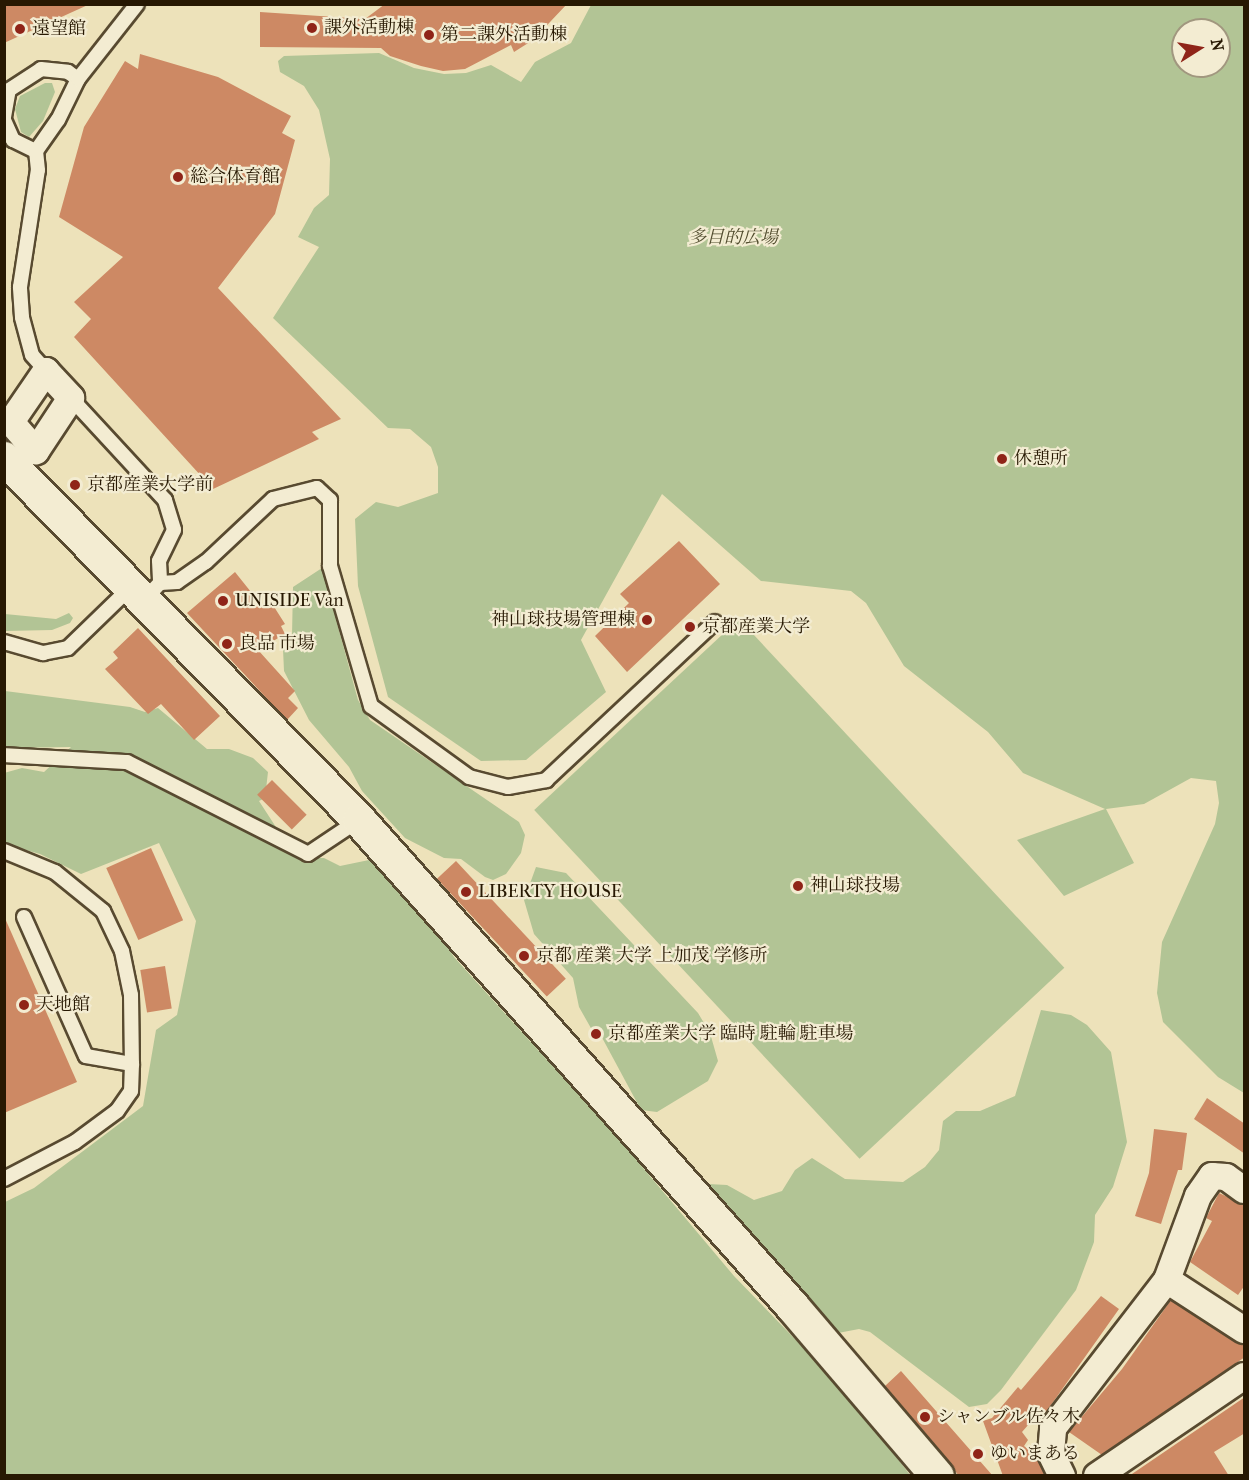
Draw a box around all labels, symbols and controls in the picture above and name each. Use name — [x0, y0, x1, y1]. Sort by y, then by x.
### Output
place label: 課外活動棟 — [324, 17, 414, 39]
place label: 遠望館 — [32, 18, 86, 40]
north arrow — [1171, 18, 1231, 78]
marker: 課外活動棟 — [305, 21, 319, 35]
marker: 遠望館 — [13, 22, 27, 36]
place label: 第二課外活動棟 — [441, 24, 567, 46]
marker: 第二課外活動棟 — [422, 28, 436, 42]
text: N — [1207, 37, 1228, 53]
place label: 総合体育館 — [190, 166, 280, 188]
marker: 総合体育館 — [171, 170, 185, 184]
park label: 多目的広場 — [688, 227, 778, 249]
place label: 休憩所 — [1014, 448, 1068, 470]
marker: 休憩所 — [995, 452, 1009, 466]
place label: 京都産業大学前 — [87, 474, 213, 496]
marker: 京都産業大学前 — [68, 478, 82, 492]
place label: UNISIDE Van — [235, 590, 344, 612]
marker: UNISIDE Van — [216, 594, 230, 608]
place label: 神山球技場管理棟 — [491, 609, 635, 631]
marker: 神山球技場管理棟 — [640, 613, 654, 627]
place label: 京都産業大学 — [702, 616, 810, 638]
marker: 京都産業大学 — [683, 620, 697, 634]
place label: 良品 市場 — [239, 633, 315, 655]
marker: 良品 市場 — [220, 637, 234, 651]
place label: 神山球技場 — [810, 875, 900, 897]
marker: 神山球技場 — [791, 879, 805, 893]
place label: LIBERTY HOUSE — [478, 881, 622, 903]
marker: LIBERTY HOUSE — [459, 885, 473, 899]
place label: 京都 産業 大学 上加茂 学修所 — [536, 945, 767, 967]
marker: 京都 産業 大学 上加茂 学修所 — [517, 949, 531, 963]
place label: 天地館 — [36, 994, 90, 1016]
marker: 天地館 — [17, 998, 31, 1012]
place label: 京都産業大学 臨時 駐輪 駐車場 — [608, 1023, 854, 1045]
marker: 京都産業大学 臨時 駐輪 駐車場 — [589, 1027, 603, 1041]
place label: シャンブル佐々木 — [937, 1406, 1081, 1428]
marker: シャンブル佐々木 — [918, 1410, 932, 1424]
place label: ゆいまある — [990, 1443, 1080, 1465]
marker: ゆいまある — [971, 1447, 985, 1461]

